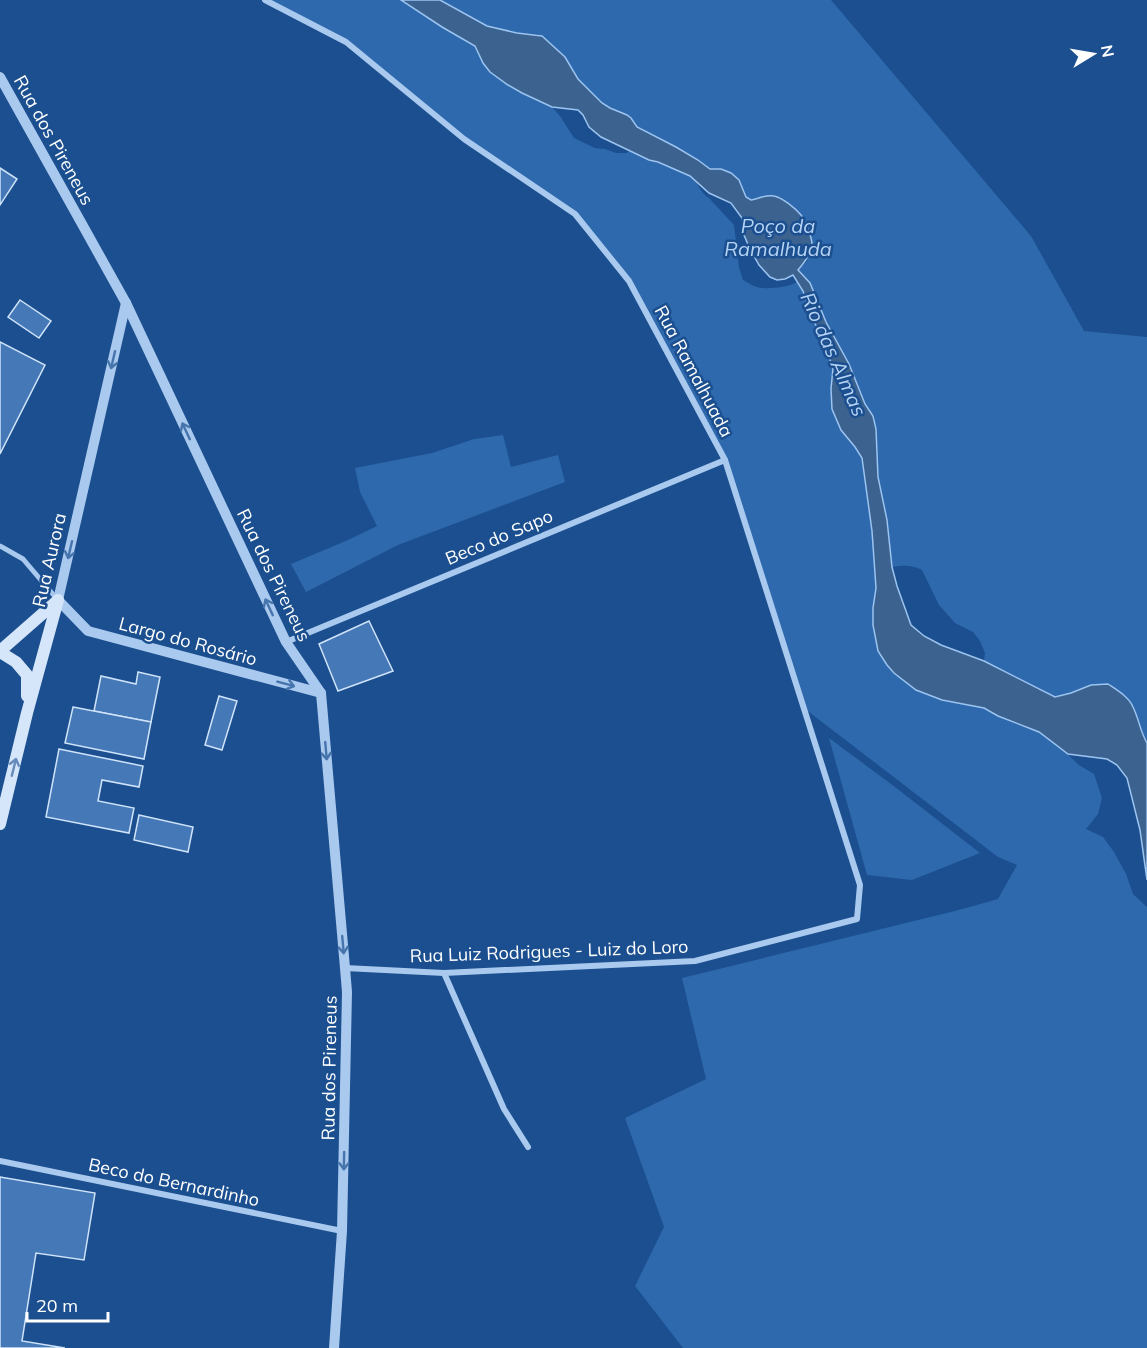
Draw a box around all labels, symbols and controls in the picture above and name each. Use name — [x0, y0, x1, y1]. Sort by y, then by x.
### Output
north arrow — [1063, 24, 1123, 84]
text: N — [1097, 43, 1119, 59]
street label: Rua dos Pireneus — [9, 71, 99, 209]
water label: Poço da Ramalhuda — [724, 213, 832, 261]
water label: Rio das Almas — [795, 288, 873, 420]
street label: Rua Ramalhuada — [650, 301, 738, 441]
one-way arrow — [107, 350, 118, 369]
one-way arrow — [180, 422, 192, 440]
street label: Beco do Sapo — [442, 504, 556, 570]
street label: Rua dos Pireneus — [232, 505, 316, 645]
street label: Rua Aurora — [27, 511, 71, 609]
one-way arrow — [63, 541, 75, 560]
one-way arrow — [263, 599, 275, 617]
street label: Largo do Rosário — [116, 612, 260, 670]
one-way arrow — [276, 678, 295, 690]
one-way arrow — [321, 741, 332, 761]
one-way arrow — [8, 758, 20, 777]
one-way arrow — [338, 935, 349, 955]
street label: Rua Luiz Rodrigues - Luiz do Loro — [409, 935, 689, 967]
street label: Rua dos Pireneus — [316, 995, 342, 1141]
one-way arrow — [338, 1151, 350, 1171]
street label: Beco do Bernardinho — [86, 1153, 262, 1211]
scale bar — [27, 1285, 108, 1323]
text: 20 m — [36, 1294, 78, 1317]

